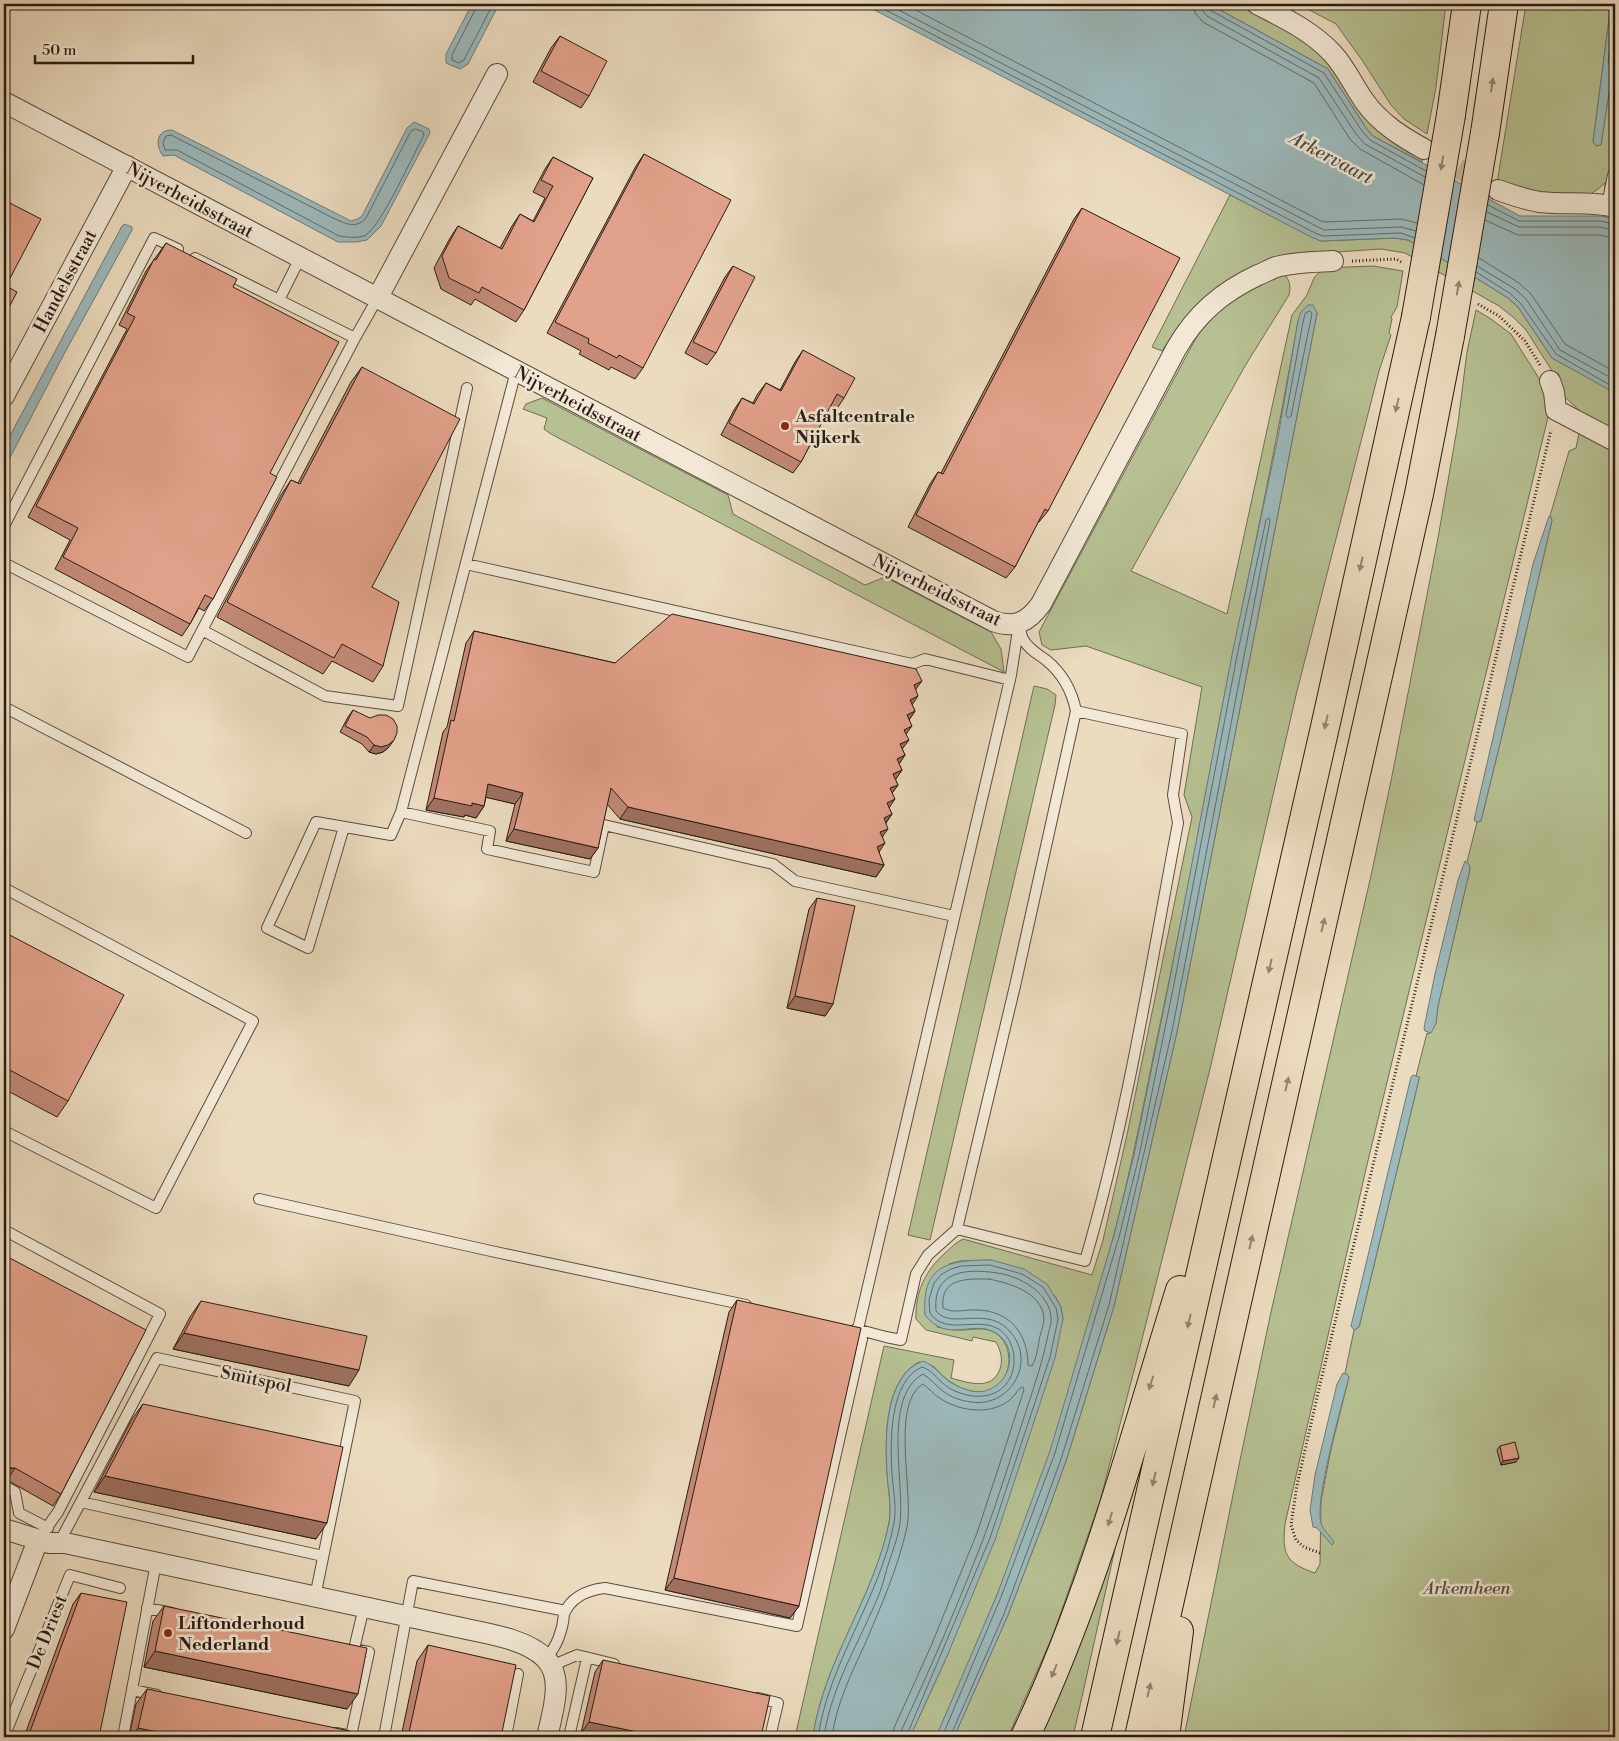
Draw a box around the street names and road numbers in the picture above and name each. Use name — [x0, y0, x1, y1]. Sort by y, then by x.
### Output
street label: Nijverheidsstraat — [122, 157, 258, 244]
street label: Handelsstraat — [29, 225, 103, 337]
street label: Nijverheidsstraat — [510, 361, 646, 448]
street label: Nijverheidsstraat — [868, 549, 1006, 632]
street label: Smitspol — [218, 1361, 294, 1398]
street label: De Driest — [22, 1591, 73, 1673]

